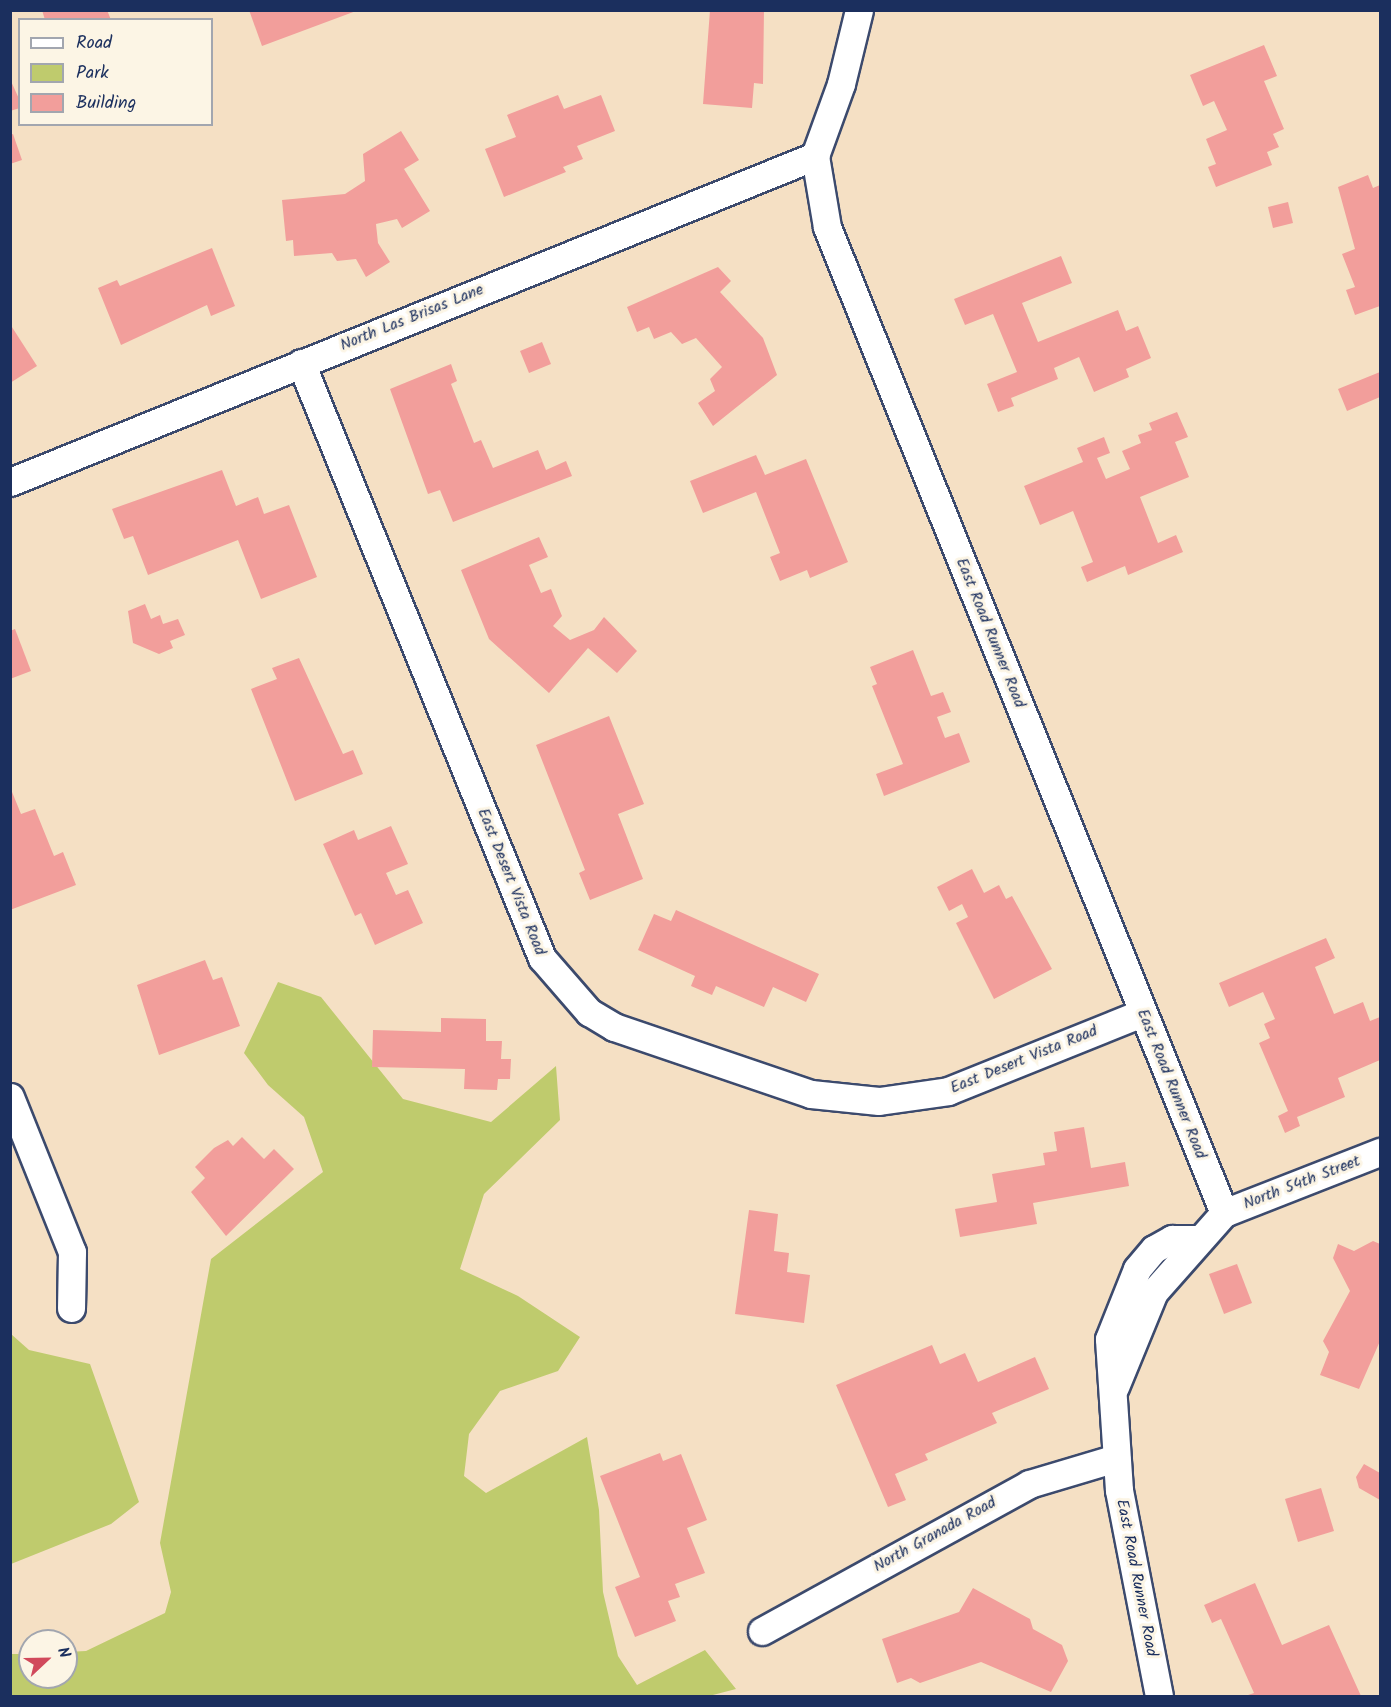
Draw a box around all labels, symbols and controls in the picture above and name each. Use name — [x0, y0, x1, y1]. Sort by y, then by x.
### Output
legend — [18, 18, 213, 126]
text: Road — [76, 29, 112, 58]
text: Park — [76, 59, 109, 88]
text: Building — [76, 89, 136, 118]
street label: North Las Brisas Lane — [338, 280, 486, 356]
street label: East Road Runner Road — [951, 555, 1029, 711]
street label: East Desert Vista Road — [473, 806, 549, 958]
street label: East Road Runner Road — [1132, 1006, 1210, 1162]
street label: East Desert Vista Road — [948, 1022, 1100, 1098]
street label: North 54th Street — [1241, 1152, 1363, 1214]
street label: North Granada Road — [870, 1493, 1000, 1577]
street label: East Road Runner Road — [1111, 1498, 1161, 1658]
north arrow — [18, 1629, 78, 1689]
text: N — [50, 1643, 77, 1662]

